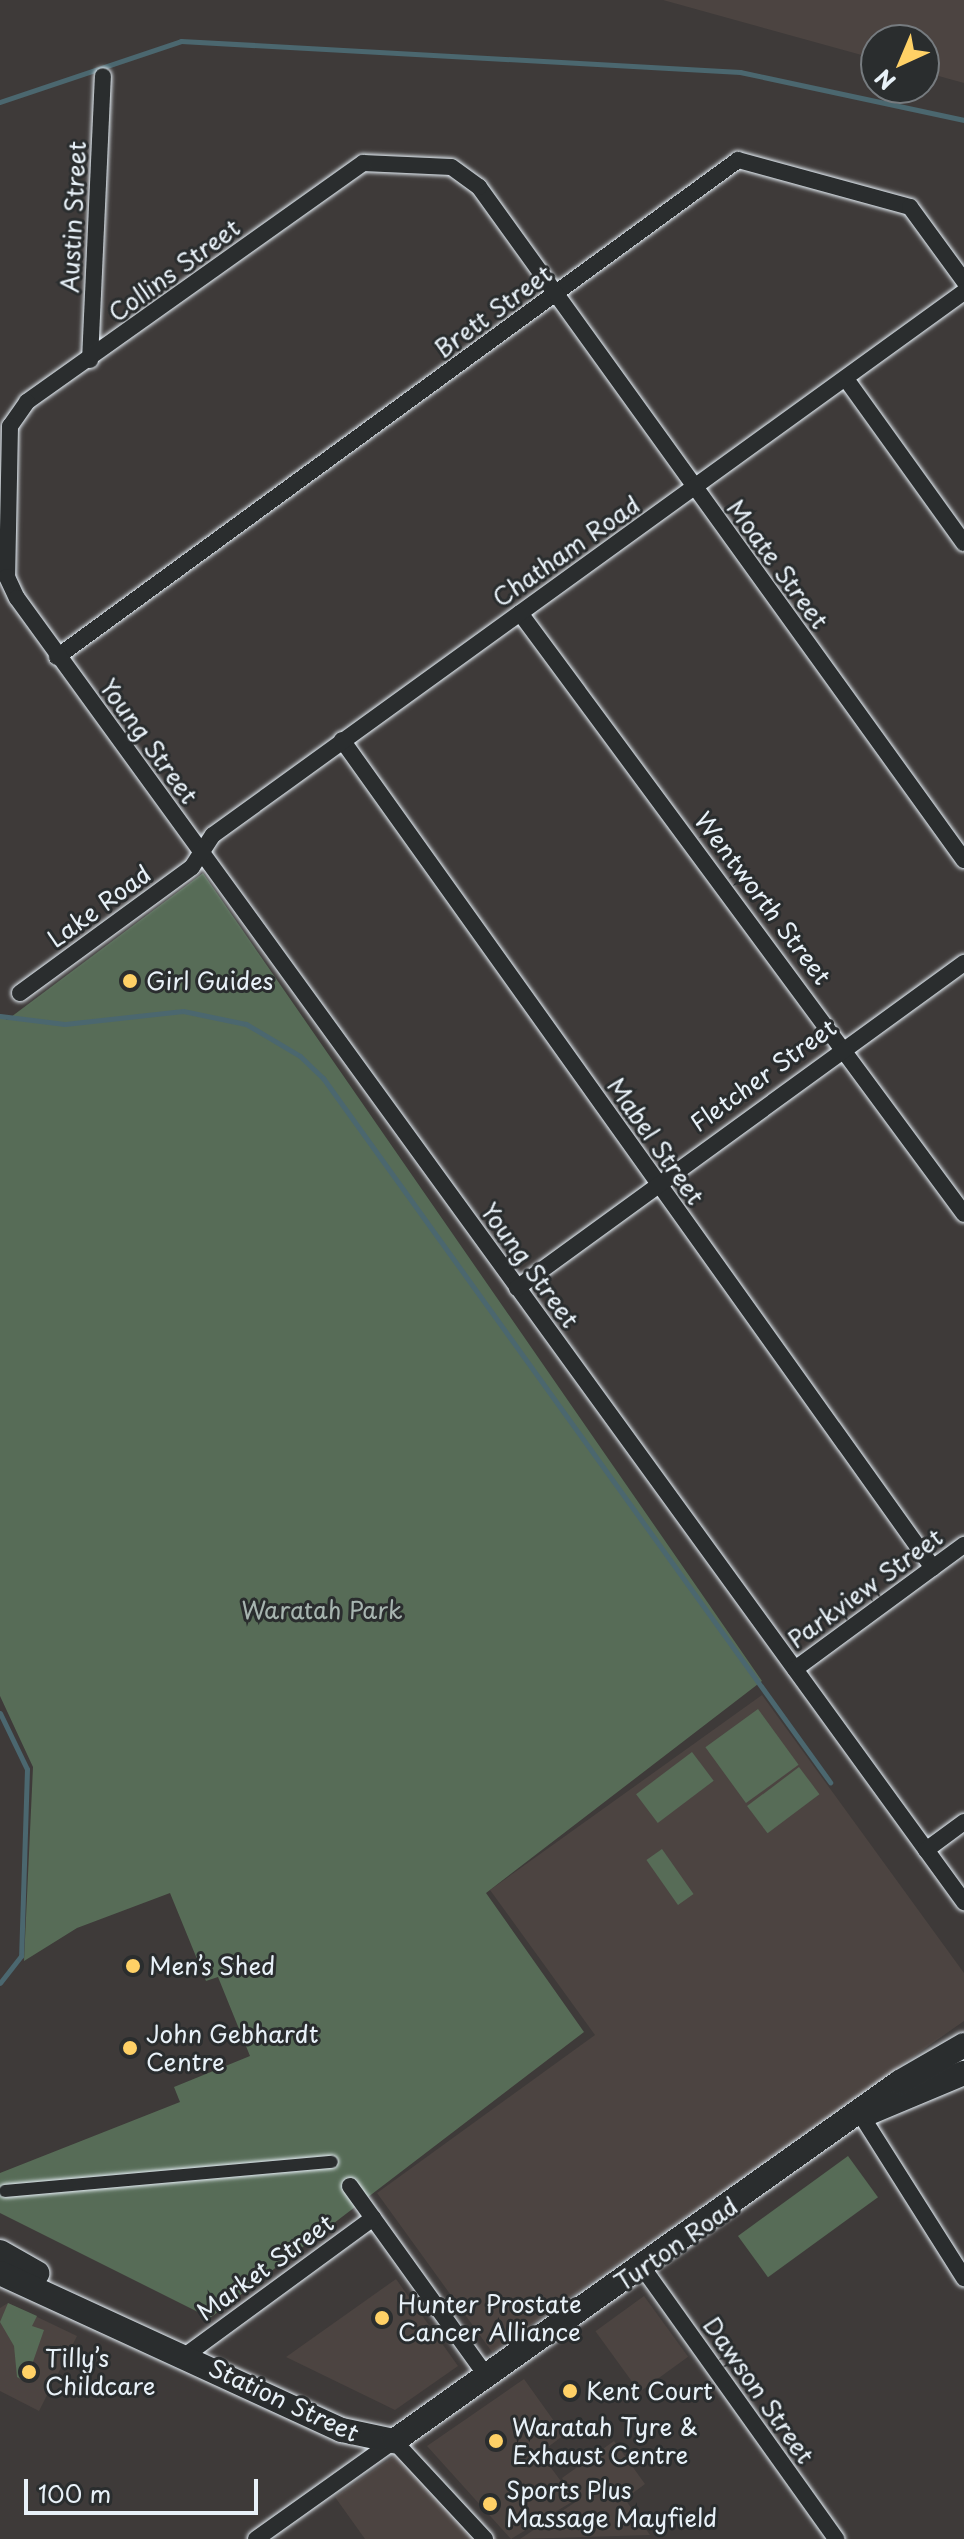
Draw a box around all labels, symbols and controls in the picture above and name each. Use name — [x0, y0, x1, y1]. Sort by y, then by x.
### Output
north arrow — [860, 24, 940, 104]
text: N — [867, 62, 902, 98]
street label: Austin Street — [55, 140, 91, 294]
street label: Collins Street — [103, 213, 245, 327]
street label: Brett Street — [428, 258, 558, 364]
street label: Chatham Road — [487, 490, 645, 612]
street label: Moate Street — [722, 494, 834, 634]
street label: Young Street — [94, 673, 204, 809]
street label: Wentworth Street — [688, 805, 838, 991]
street label: Lake Road — [42, 859, 156, 953]
place label: Girl Guides — [146, 967, 276, 995]
marker: Girl Guides — [121, 972, 139, 990]
street label: Fletcher Street — [685, 1012, 841, 1138]
street label: Mabel Street — [601, 1071, 711, 1211]
street label: Young Street — [475, 1197, 585, 1333]
street label: Parkview Street — [782, 1522, 948, 1654]
park label: Waratah Park — [241, 1596, 403, 1624]
place label: Men’s Shed — [149, 1952, 276, 1980]
marker: Men’s Shed — [124, 1957, 142, 1975]
place label: John Gebhardt Centre — [146, 2020, 319, 2076]
marker: John Gebhardt Centre — [121, 2039, 139, 2057]
street label: Turton Road — [609, 2191, 743, 2297]
street label: Market Street — [190, 2207, 340, 2327]
place label: Hunter Prostate Cancer Alliance — [398, 2290, 583, 2346]
marker: Hunter Prostate Cancer Alliance — [373, 2309, 391, 2327]
street label: Dawson Street — [698, 2312, 820, 2468]
place label: Tilly’s Childcare — [45, 2344, 156, 2400]
street label: Station Street — [204, 2353, 364, 2447]
marker: Tilly’s Childcare — [20, 2363, 38, 2381]
place label: Kent Court — [586, 2377, 713, 2405]
marker: Kent Court — [561, 2382, 579, 2400]
place label: Waratah Tyre & Exhaust Centre — [512, 2413, 699, 2469]
marker: Waratah Tyre & Exhaust Centre — [487, 2432, 505, 2450]
scale bar — [28, 2463, 262, 2513]
text: 100 m — [38, 2475, 111, 2511]
place label: Sports Plus Massage Mayfield — [506, 2476, 717, 2532]
marker: Sports Plus Massage Mayfield — [481, 2495, 499, 2513]

